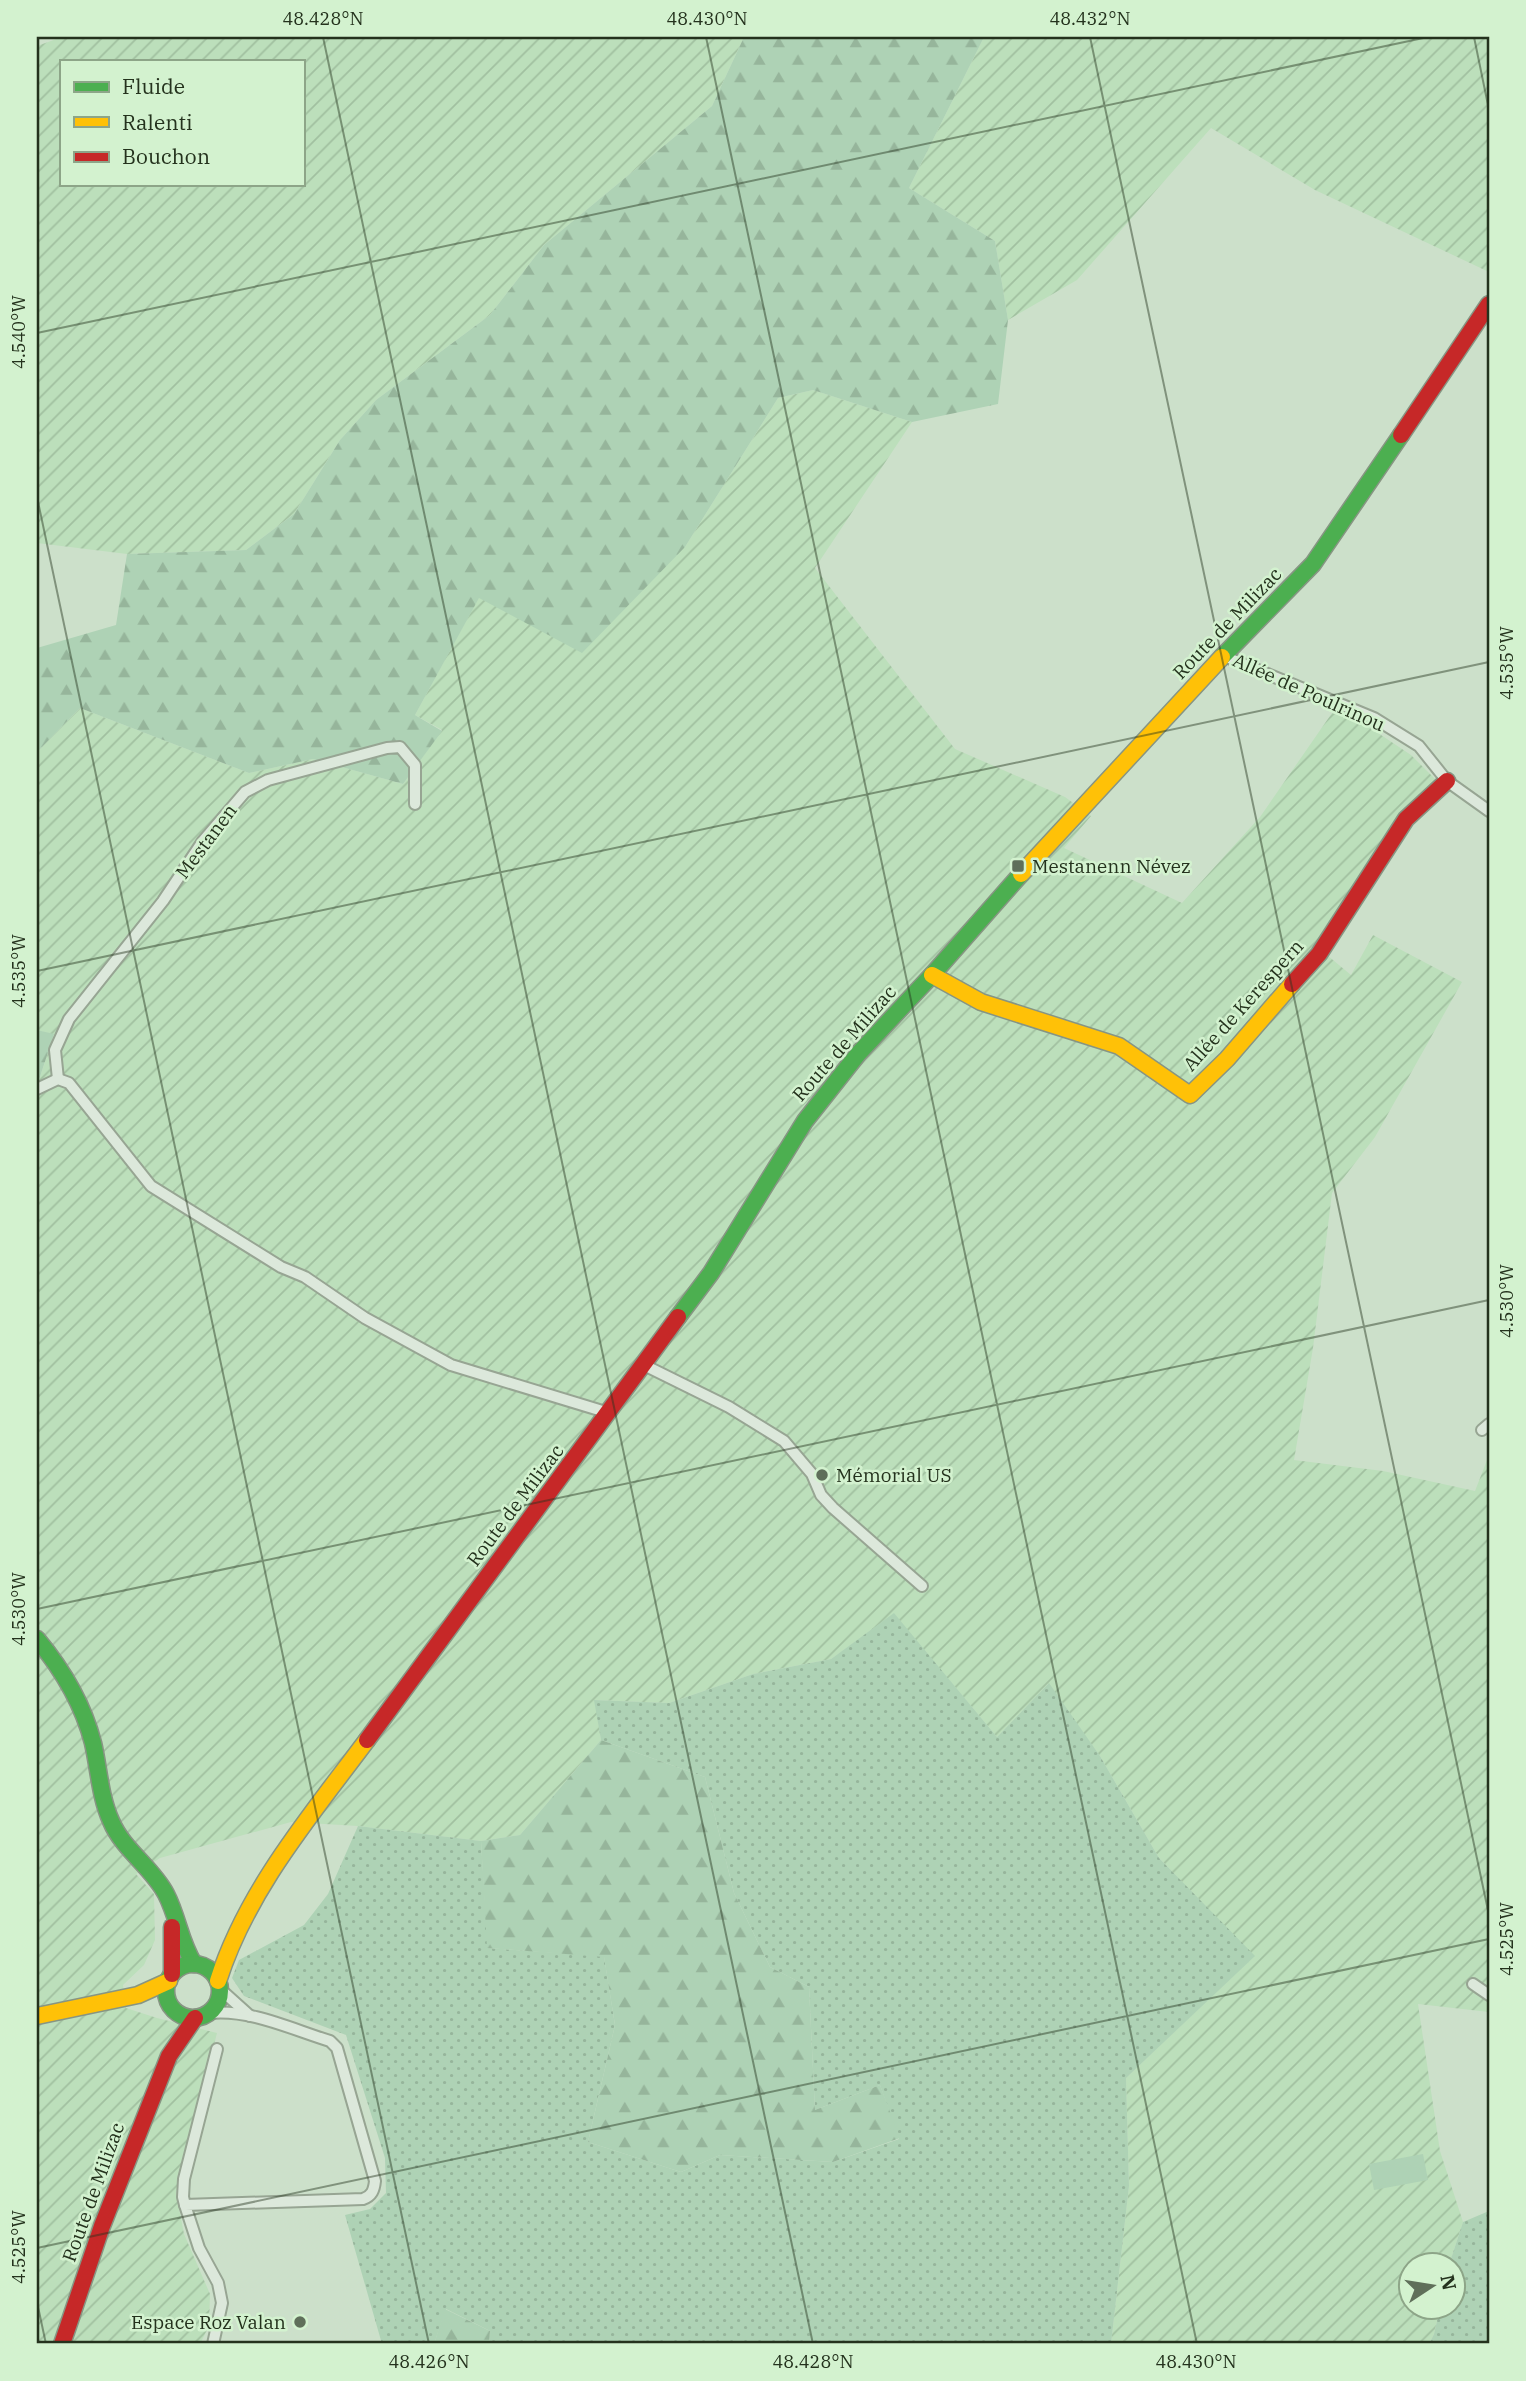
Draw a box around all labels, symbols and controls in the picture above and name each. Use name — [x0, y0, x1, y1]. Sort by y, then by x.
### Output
text: 48.428°N — [282, 7, 364, 30]
text: 48.430°N — [666, 7, 748, 30]
text: 48.432°N — [1049, 7, 1131, 30]
legend — [60, 60, 304, 186]
text: Fluide — [122, 72, 185, 100]
text: Ralenti — [122, 108, 193, 136]
text: Bouchon — [122, 142, 210, 170]
text: 4.540°W — [7, 295, 30, 369]
street label: Route de Milizac — [1167, 562, 1287, 684]
text: 4.535°W — [1495, 626, 1518, 700]
street label: Allée de Poulrinou — [1229, 648, 1389, 736]
street label: Mestanen — [170, 799, 242, 883]
place label: Mestanenn Névez — [1032, 854, 1191, 878]
marker: Mestanenn Névez — [1010, 858, 1026, 874]
text: 4.535°W — [7, 934, 30, 1008]
street label: Allée de Kerespern — [1178, 934, 1308, 1076]
street label: Route de Milizac — [787, 980, 901, 1106]
text: 4.530°W — [1495, 1264, 1518, 1338]
street label: Route de Milizac — [461, 1439, 569, 1571]
place label: Mémorial US — [836, 1463, 952, 1487]
marker: Mémorial US — [814, 1467, 830, 1483]
text: 4.530°W — [7, 1572, 30, 1646]
text: 4.525°W — [1495, 1902, 1518, 1976]
street label: Route de Milizac — [57, 2119, 129, 2265]
text: 4.525°W — [7, 2210, 30, 2284]
north arrow — [1396, 2252, 1466, 2322]
text: N — [1435, 2273, 1462, 2292]
place label: Espace Roz Valan — [131, 2310, 286, 2334]
marker: Espace Roz Valan — [292, 2314, 308, 2330]
text: 48.426°N — [388, 2350, 470, 2373]
text: 48.428°N — [772, 2350, 854, 2373]
text: 48.430°N — [1155, 2350, 1237, 2373]

